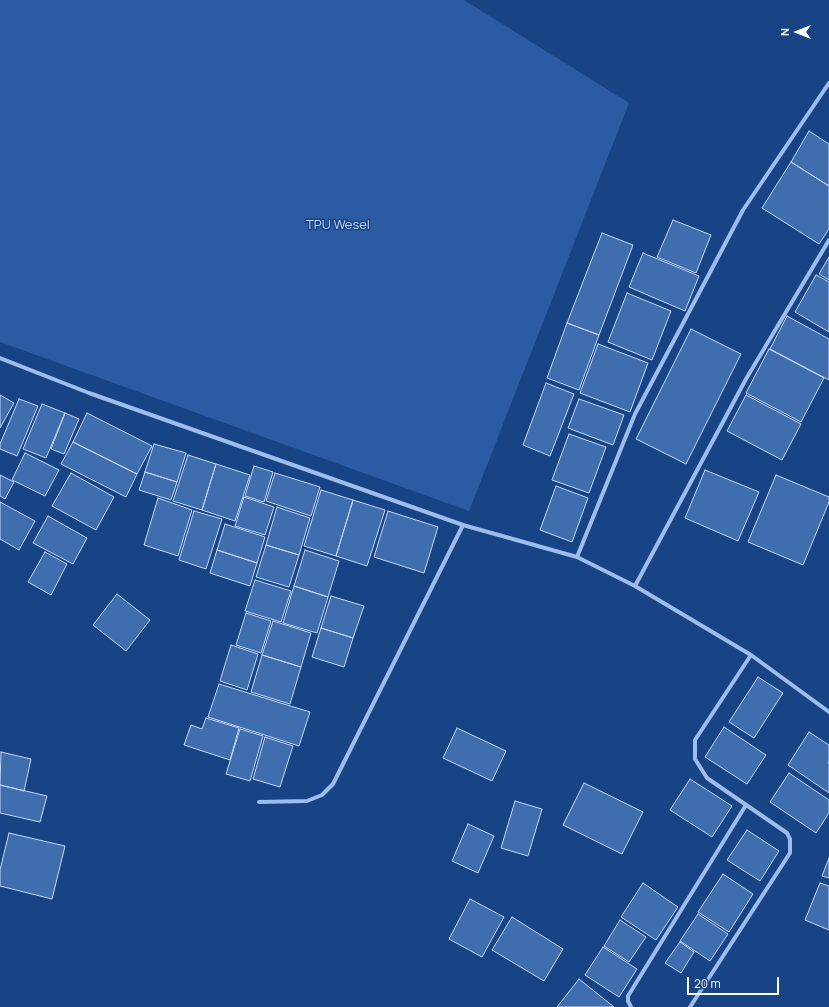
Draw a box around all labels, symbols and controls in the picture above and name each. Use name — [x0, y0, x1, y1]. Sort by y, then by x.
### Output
north arrow — [777, 12, 817, 52]
text: N — [777, 28, 792, 36]
park label: TPU Wesel — [306, 217, 370, 233]
scale bar — [689, 969, 781, 995]
text: 20 m — [694, 975, 721, 992]

